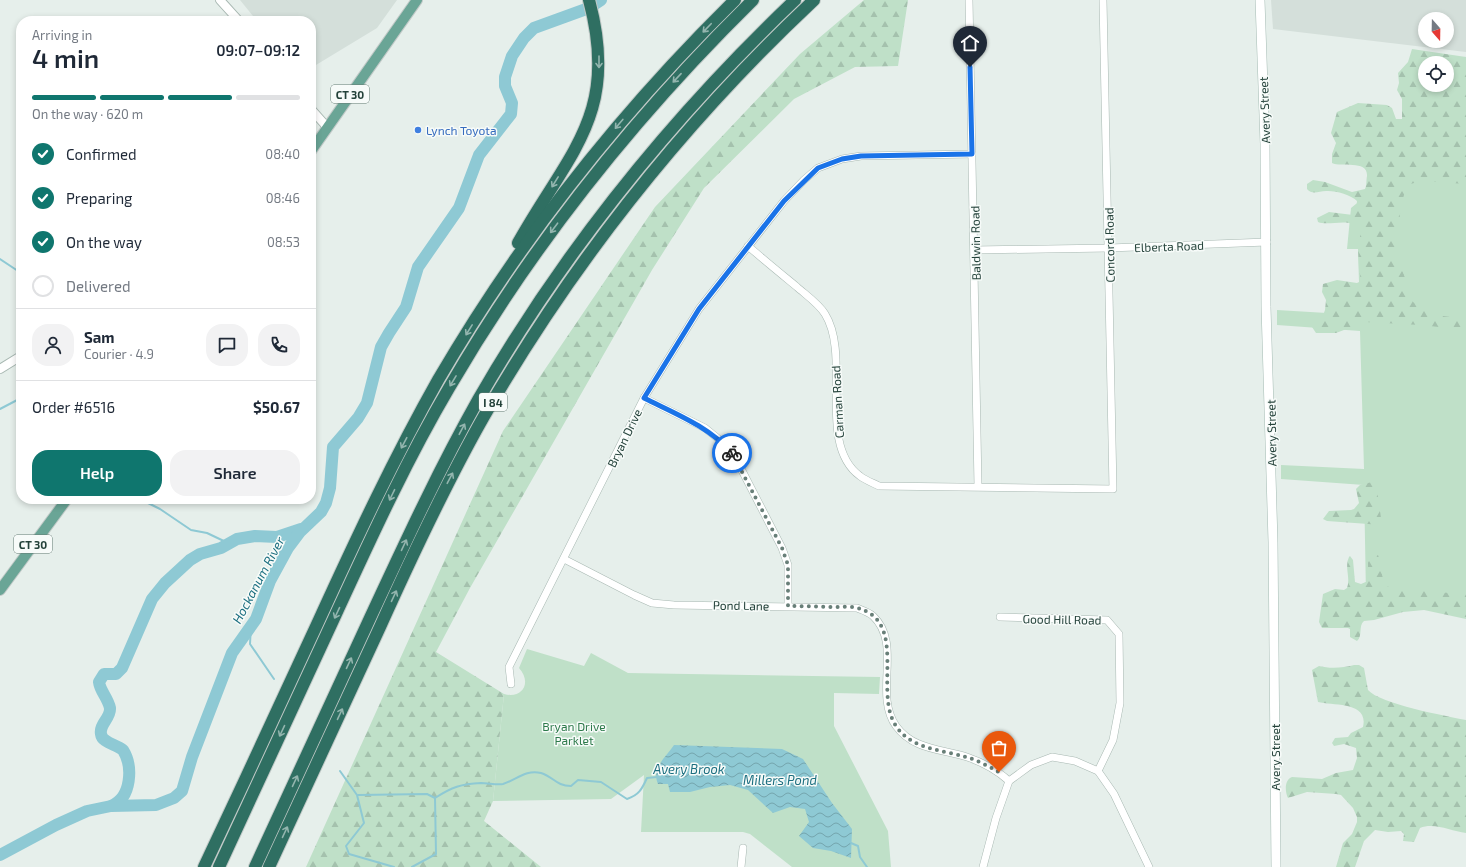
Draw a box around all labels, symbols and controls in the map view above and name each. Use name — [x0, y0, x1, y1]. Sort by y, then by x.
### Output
north arrow — [1418, 12, 1454, 48]
map controls — [1418, 12, 1454, 92]
one-way arrow — [702, 23, 712, 33]
pin — [953, 26, 987, 67]
text: Arriving in — [32, 27, 92, 43]
icon: home — [959, 32, 981, 54]
text: 09:07–09:12 — [216, 41, 300, 59]
text: 4 min — [32, 42, 99, 73]
one-way arrow — [595, 55, 603, 68]
button: locate — [1418, 56, 1454, 92]
one-way arrow — [672, 73, 682, 83]
street label: Avery Street — [1256, 76, 1272, 144]
road number: CT 30 — [331, 85, 369, 103]
text: On the way · 620 m — [32, 106, 143, 122]
one-way arrow — [615, 118, 624, 129]
place label: Lynch Toyota — [426, 123, 497, 137]
marker: Lynch Toyota — [413, 125, 423, 135]
icon: check — [32, 143, 54, 165]
text: Confirmed — [66, 145, 137, 163]
text: 08:40 — [265, 146, 300, 162]
one-way arrow — [551, 176, 559, 188]
icon: check — [32, 187, 54, 209]
text: Preparing — [66, 189, 132, 207]
text: 08:46 — [266, 190, 300, 206]
street label: Baldwin Road — [967, 206, 983, 280]
street label: Concord Road — [1101, 207, 1117, 283]
one-way arrow — [550, 222, 558, 233]
icon: check — [32, 231, 54, 253]
text: On the way — [66, 233, 142, 251]
text: 08:53 — [267, 234, 300, 250]
street label: Elberta Road — [1134, 238, 1204, 254]
text: Delivered — [66, 277, 131, 295]
button: person — [32, 324, 74, 366]
button: chat — [206, 324, 248, 366]
button: phone — [258, 324, 300, 366]
one-way arrow — [464, 324, 472, 336]
text: Sam — [84, 328, 115, 346]
text: Courier · 4.9 — [84, 346, 154, 362]
street label: Carman Road — [828, 365, 846, 439]
one-way arrow — [449, 375, 457, 387]
road number: I 84 — [479, 393, 507, 411]
text: Order #6516 — [32, 398, 115, 416]
text: $50.67 — [253, 398, 300, 416]
street label: Avery Street — [1263, 399, 1279, 467]
street label: Bryan Drive — [604, 407, 644, 469]
one-way arrow — [459, 423, 467, 435]
courier — [712, 433, 752, 473]
one-way arrow — [400, 437, 407, 449]
icon: bike — [721, 442, 743, 464]
button: Help — [32, 450, 162, 496]
button: Share — [170, 450, 300, 496]
one-way arrow — [447, 473, 455, 485]
one-way arrow — [387, 489, 395, 501]
water label: Hockanum River — [228, 533, 288, 626]
road number: CT 30 — [14, 535, 52, 553]
one-way arrow — [401, 539, 408, 551]
one-way arrow — [391, 590, 398, 602]
street label: Pond Lane — [713, 598, 769, 612]
one-way arrow — [333, 607, 340, 619]
street label: Good Hill Road — [1022, 611, 1102, 627]
one-way arrow — [346, 657, 353, 669]
one-way arrow — [336, 708, 344, 720]
park label: Bryan Drive Parklet — [542, 719, 606, 747]
street label: Avery Street — [1268, 723, 1282, 790]
one-way arrow — [278, 725, 285, 737]
pin — [982, 731, 1016, 772]
icon: bag — [988, 737, 1010, 759]
water label: Avery Brook — [652, 761, 725, 777]
water label: Millers Pond — [743, 772, 817, 788]
one-way arrow — [291, 775, 299, 787]
one-way arrow — [282, 826, 289, 838]

